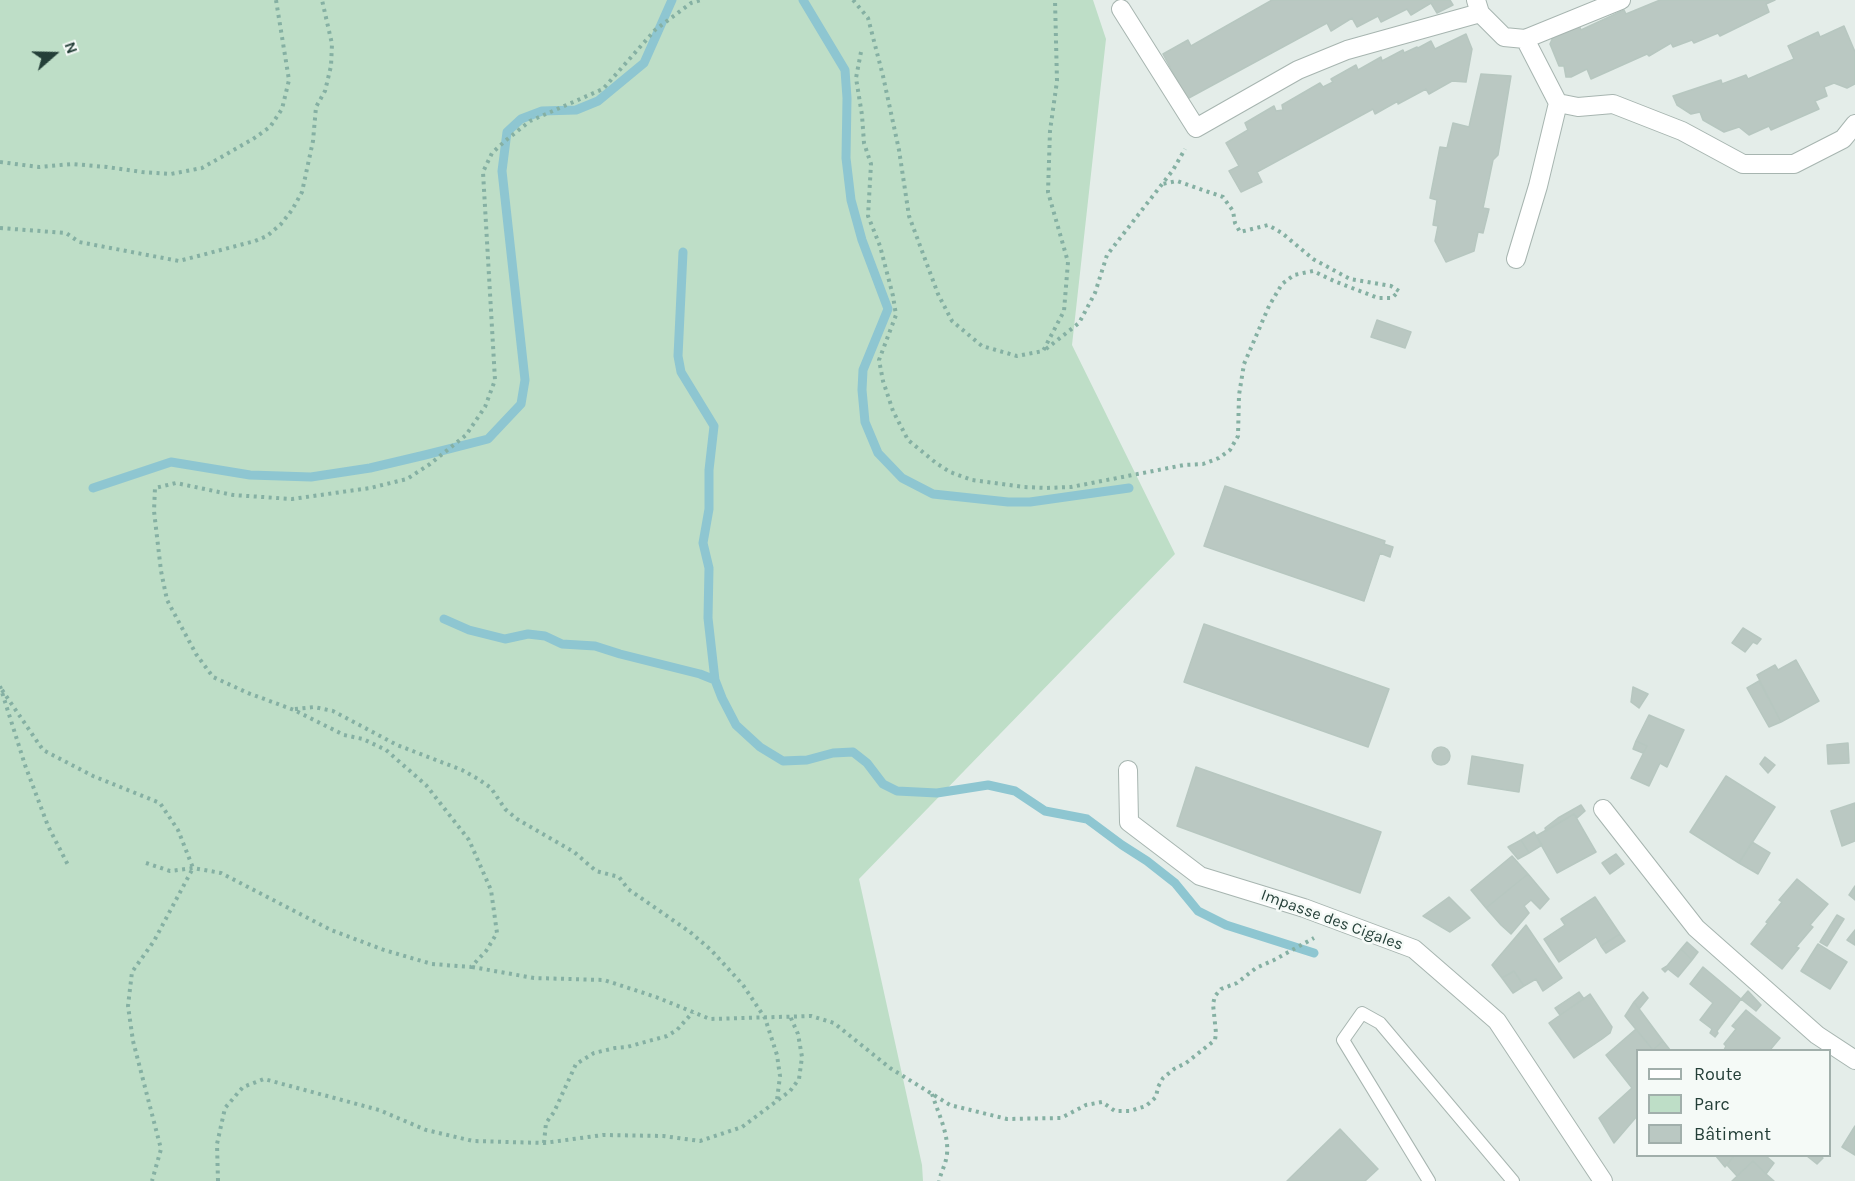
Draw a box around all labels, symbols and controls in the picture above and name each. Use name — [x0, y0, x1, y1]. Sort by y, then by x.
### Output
north arrow — [24, 24, 84, 84]
text: N — [60, 39, 82, 56]
street label: Impasse des Cigales — [1258, 885, 1406, 955]
legend — [1636, 1049, 1831, 1157]
text: Route — [1694, 1063, 1742, 1085]
text: Parc — [1694, 1093, 1730, 1115]
text: Bâtiment — [1694, 1123, 1771, 1145]

